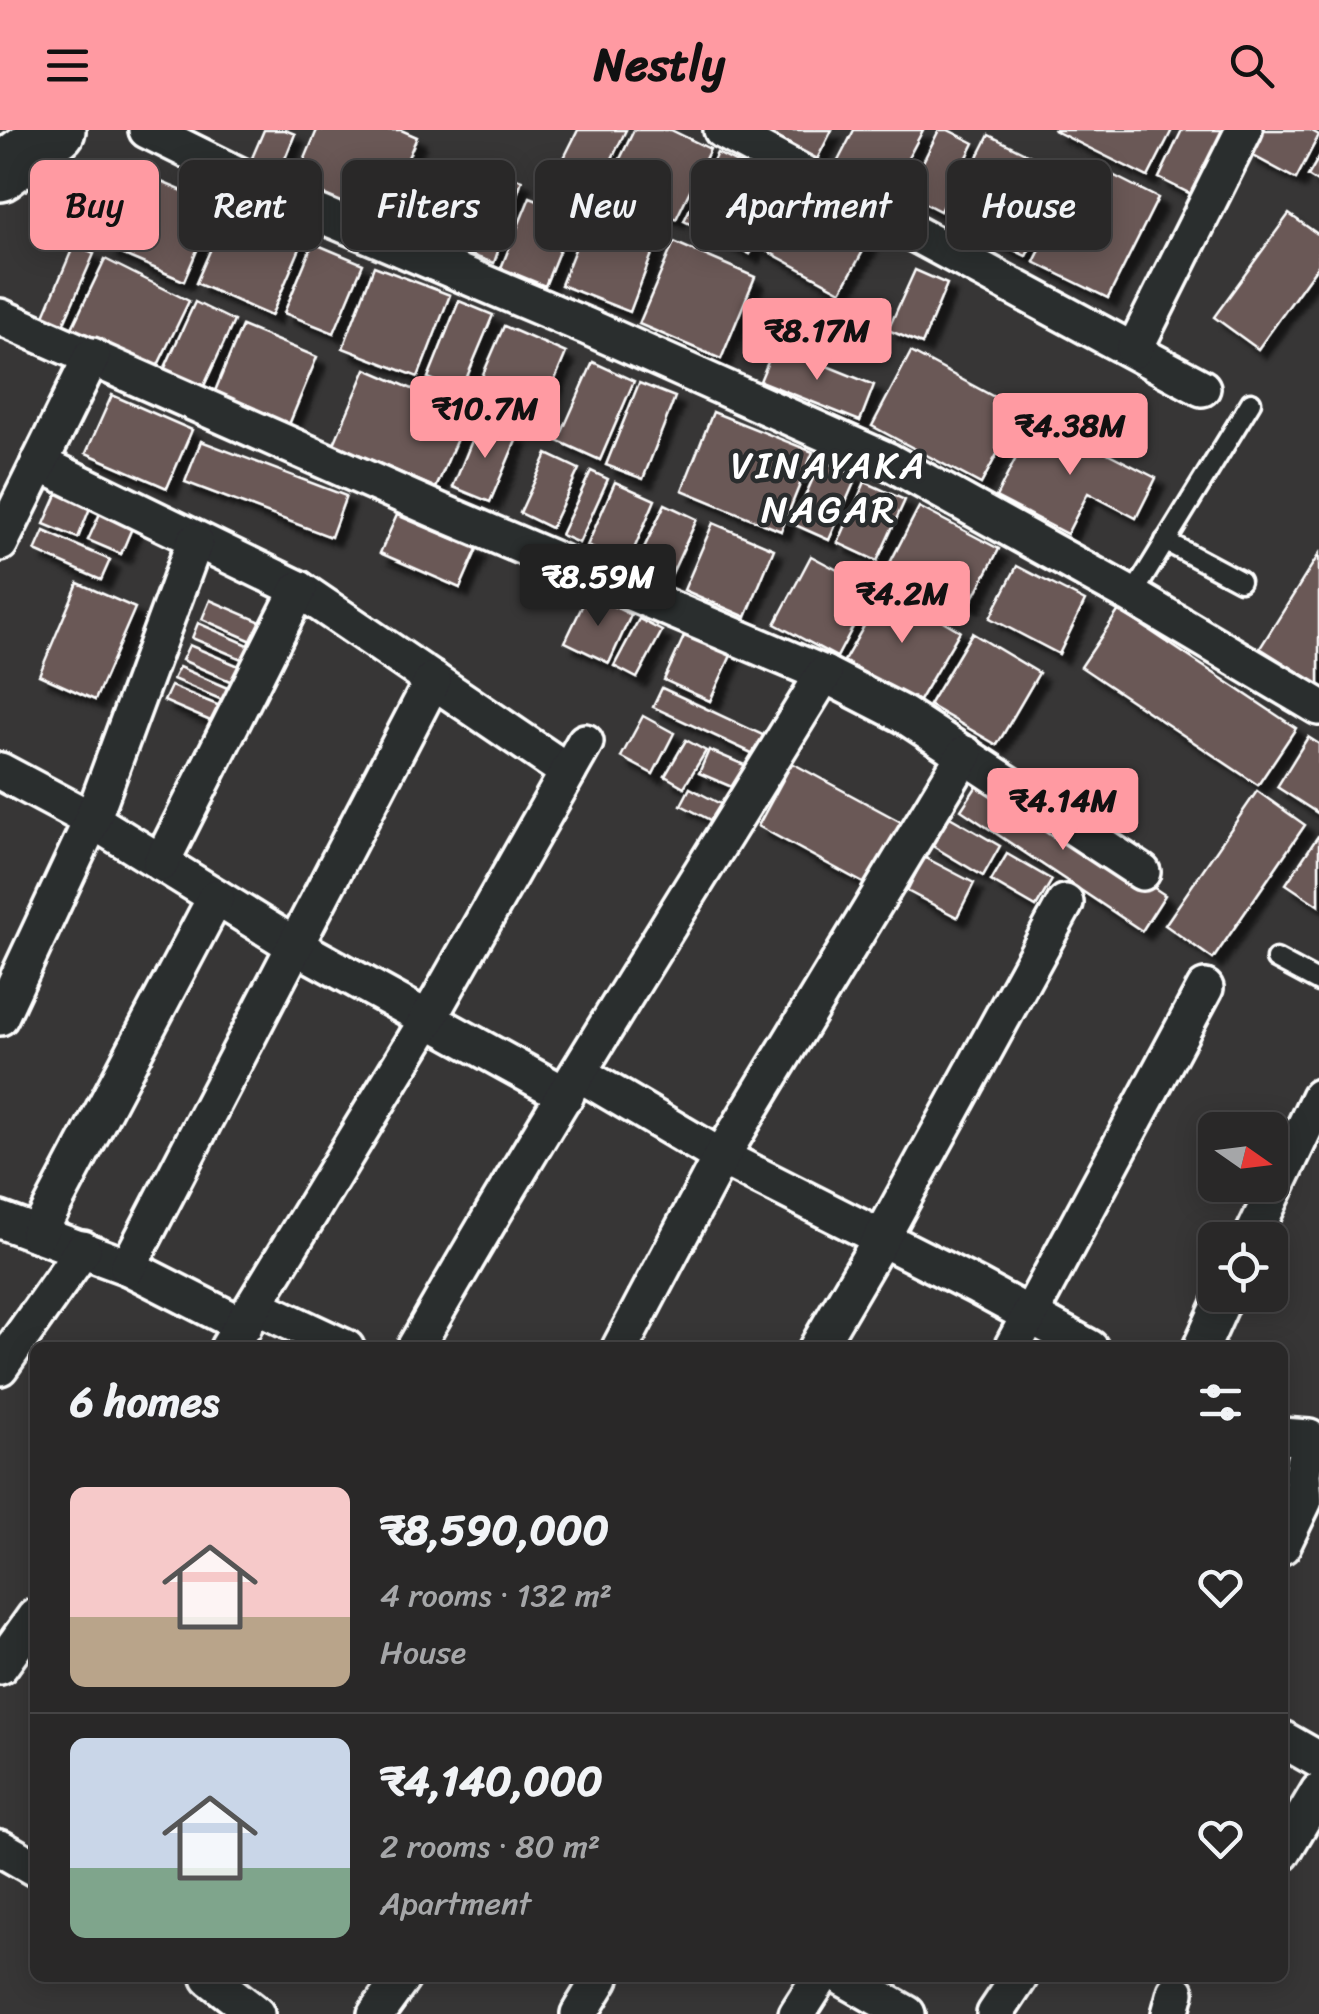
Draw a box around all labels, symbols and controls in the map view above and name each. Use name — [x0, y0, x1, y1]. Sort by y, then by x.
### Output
text: Nestly — [594, 25, 725, 105]
icon: menu — [40, 38, 95, 93]
icon: search — [1224, 38, 1279, 93]
chip: Buy — [30, 160, 159, 250]
chip: Rent — [179, 160, 322, 250]
chip: Filters — [342, 160, 515, 250]
chip: New — [535, 160, 671, 250]
chip: Apartment — [691, 160, 927, 250]
chip: House — [947, 160, 1111, 250]
pin: ₹8.17M — [736, 298, 898, 383]
text: ₹8.17M — [765, 302, 870, 359]
pin: ₹10.7M — [404, 376, 566, 461]
text: ₹10.7M — [432, 380, 538, 437]
pin: ₹4.38M — [989, 393, 1151, 478]
text: ₹4.38M — [1015, 397, 1125, 454]
district label: VINAYAKA NAGAR — [731, 432, 927, 543]
pin: ₹8.59M — [517, 544, 679, 629]
text: ₹8.59M — [542, 548, 654, 605]
pin: ₹4.2M — [832, 561, 972, 646]
text: ₹4.2M — [856, 565, 948, 622]
pin: ₹4.14M — [982, 768, 1144, 853]
text: ₹4.14M — [1009, 772, 1117, 829]
north arrow — [1198, 1112, 1288, 1202]
map controls — [1198, 1112, 1288, 1312]
button: locate — [1198, 1222, 1288, 1312]
text: 6 homes — [70, 1365, 219, 1439]
icon: filters — [1193, 1375, 1248, 1430]
text: ₹8,590,000 — [380, 1493, 609, 1567]
icon: home — [150, 1527, 270, 1647]
icon: heart — [1193, 1560, 1248, 1615]
text: 4 rooms · 132 m² — [380, 1567, 612, 1624]
text: House — [380, 1624, 466, 1681]
text: ₹4,140,000 — [380, 1744, 603, 1818]
icon: home — [150, 1778, 270, 1898]
icon: heart — [1193, 1811, 1248, 1866]
text: 2 rooms · 80 m² — [380, 1818, 600, 1875]
text: Apartment — [380, 1875, 531, 1932]

